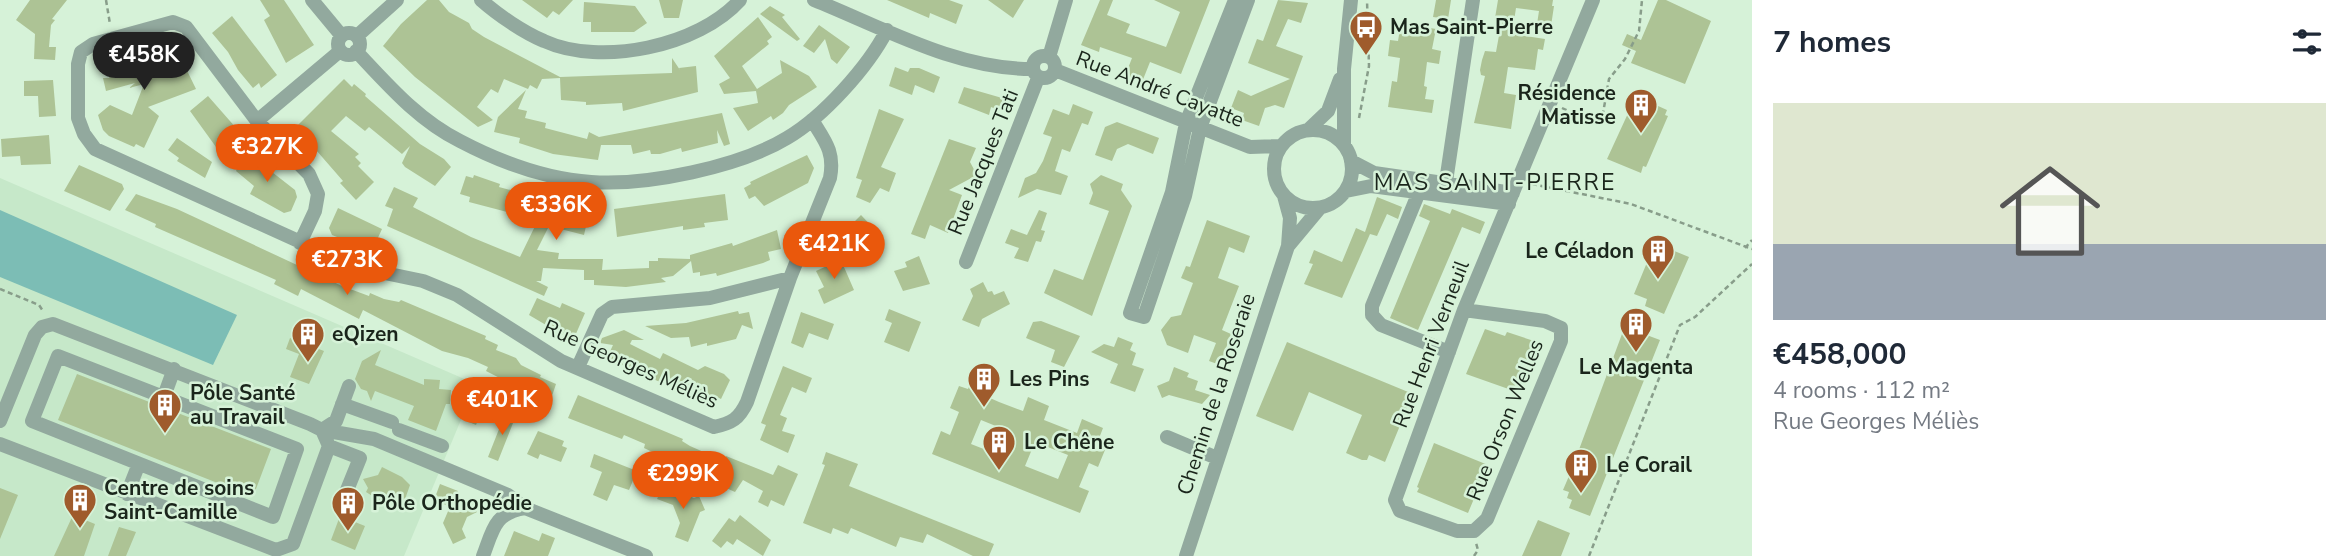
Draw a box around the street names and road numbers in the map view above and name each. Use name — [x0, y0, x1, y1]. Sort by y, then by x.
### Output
street label: Rue André Cayatte — [1072, 44, 1248, 134]
street label: Rue Jacques Tati — [941, 85, 1025, 239]
street label: Rue Henri Verneuil — [1386, 256, 1476, 432]
street label: Chemin de la Roseraie — [1170, 290, 1262, 498]
street label: Rue Georges Méliès — [539, 313, 723, 415]
street label: Rue Orson Welles — [1460, 335, 1550, 505]

